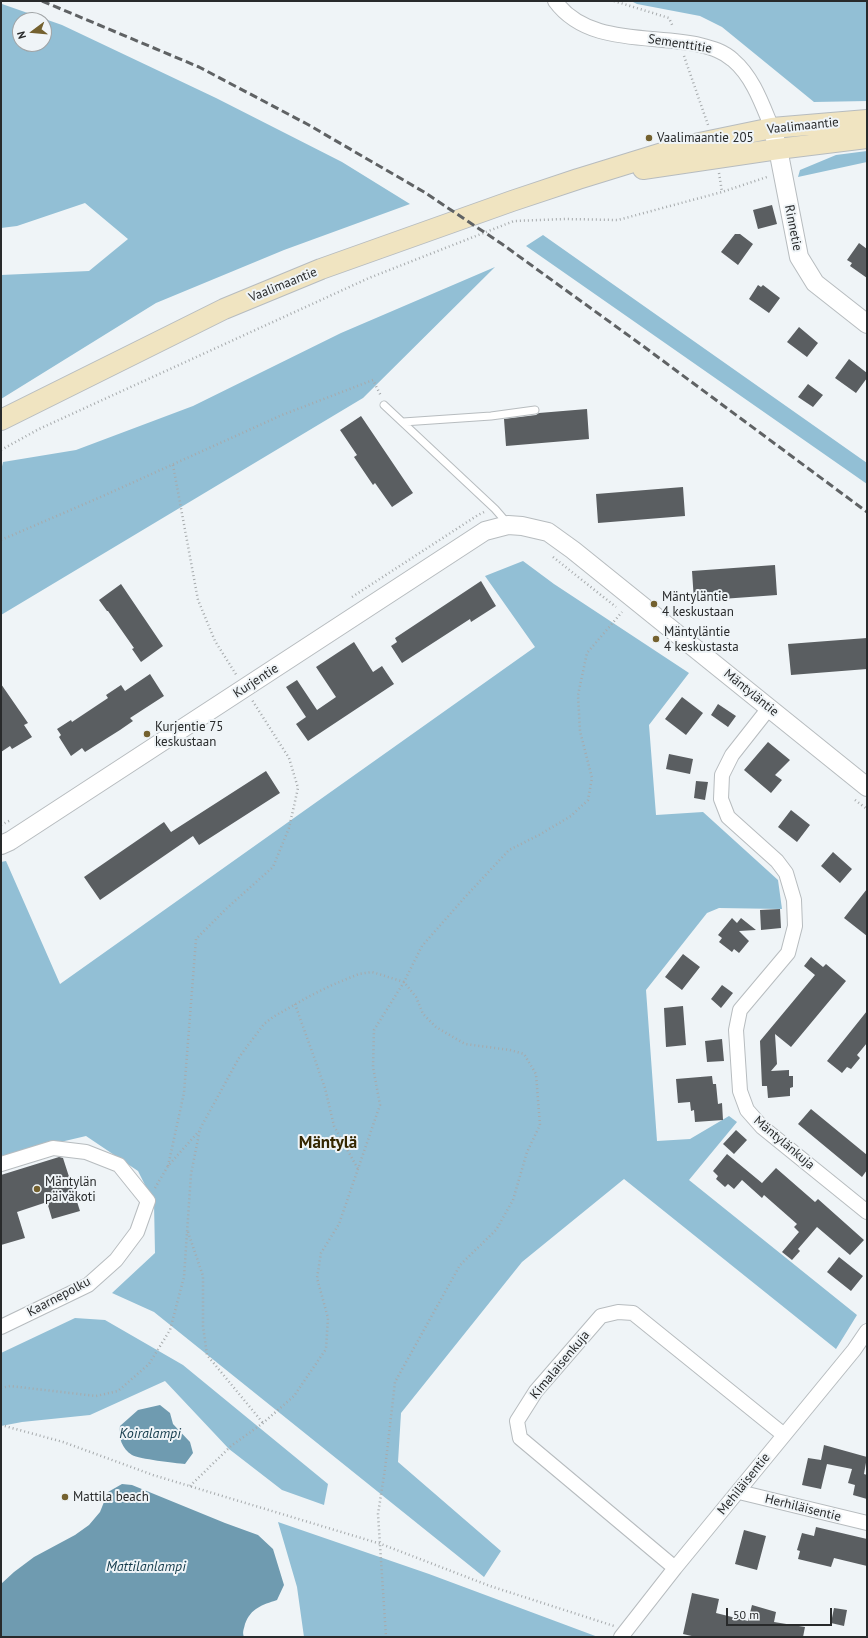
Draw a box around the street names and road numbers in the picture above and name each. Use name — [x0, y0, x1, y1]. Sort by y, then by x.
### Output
street label: Sementtitie — [647, 31, 713, 57]
street label: Vaalimaantie — [766, 114, 840, 138]
street label: Rinnetie — [781, 204, 805, 252]
street label: Vaalimaantie — [247, 264, 319, 306]
street label: Kurjentie — [231, 661, 281, 701]
street label: Mäntyläntie — [720, 666, 782, 720]
street label: Mäntylänkuja — [750, 1113, 818, 1173]
street label: Kaarnepolku — [25, 1274, 93, 1320]
street label: Kimalaisenkuja — [527, 1328, 593, 1402]
street label: Mehiläisentie — [714, 1450, 774, 1518]
street label: Herhiläisentie — [763, 1491, 843, 1525]

